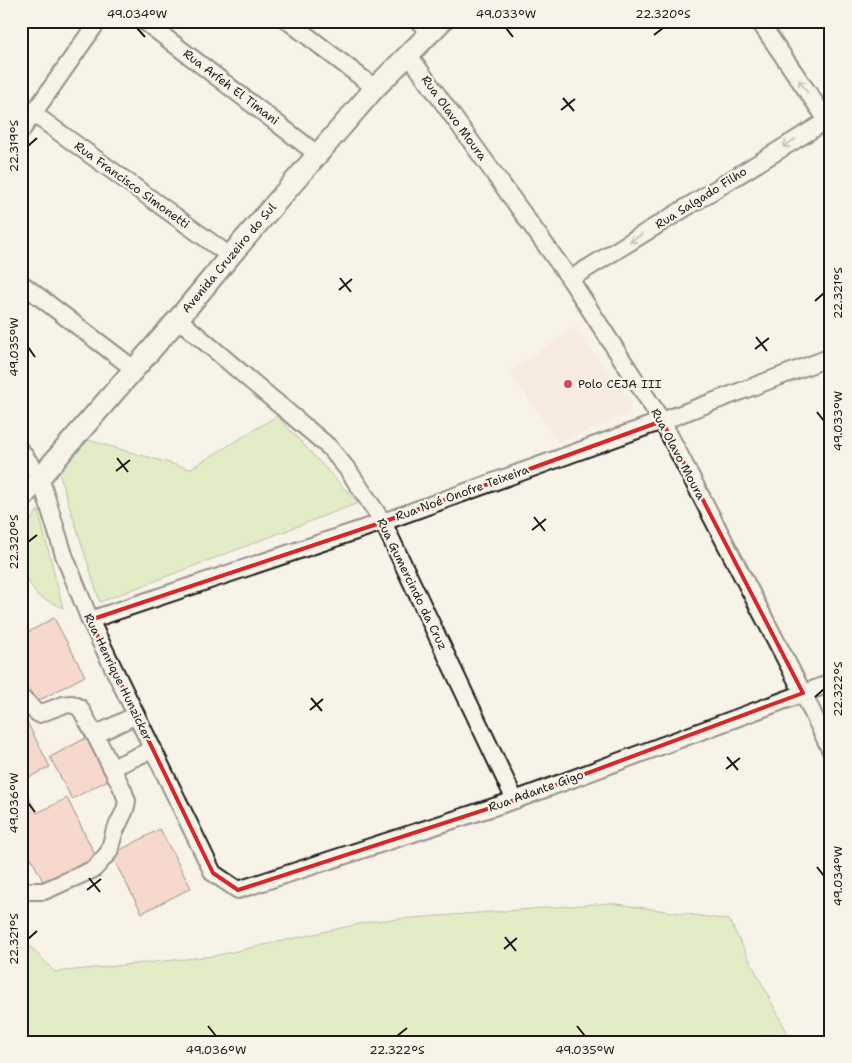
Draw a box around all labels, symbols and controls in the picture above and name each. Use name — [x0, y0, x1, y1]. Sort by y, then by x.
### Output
text: 49.034°W — [107, 6, 167, 22]
text: 49.033°W — [476, 6, 536, 22]
text: 22.320°S — [635, 6, 691, 22]
street label: Rua Arfeh El Timani — [180, 46, 282, 128]
street label: Rua Olavo Moura — [418, 72, 491, 164]
one-way arrow — [798, 79, 808, 93]
text: 22.319°S — [6, 120, 22, 172]
street label: Rua Francisco Simonetti — [71, 138, 193, 232]
one-way arrow — [783, 139, 797, 149]
street label: Rua Salgado Filho — [652, 163, 750, 233]
street label: Avenida Cruzeiro do Sul — [178, 199, 280, 316]
one-way arrow — [630, 233, 644, 243]
text: 22.321°S — [830, 267, 846, 319]
text: 49.035°W — [6, 317, 22, 377]
place label: Polo CEJA III — [578, 376, 662, 392]
marker: Polo CEJA III — [562, 378, 574, 390]
text: 49.033°W — [830, 391, 846, 451]
street label: Rua Olavo Moura — [647, 406, 709, 503]
street label: Rua Noé Onofre Teixeira — [393, 461, 531, 525]
text: 22.320°S — [6, 514, 22, 570]
street label: Rua Gumercindo da Cruz — [373, 516, 451, 652]
street label: Rua Henrique Hunzicker — [80, 611, 156, 743]
text: 22.322°S — [830, 661, 846, 717]
street label: Rua Adante Gigo — [486, 766, 586, 816]
text: 49.036°W — [6, 773, 22, 833]
text: 49.034°W — [830, 846, 846, 906]
text: 22.321°S — [6, 913, 22, 965]
text: 49.036°W — [186, 1042, 246, 1058]
text: 22.322°S — [369, 1042, 425, 1058]
text: 49.035°W — [555, 1042, 615, 1058]

